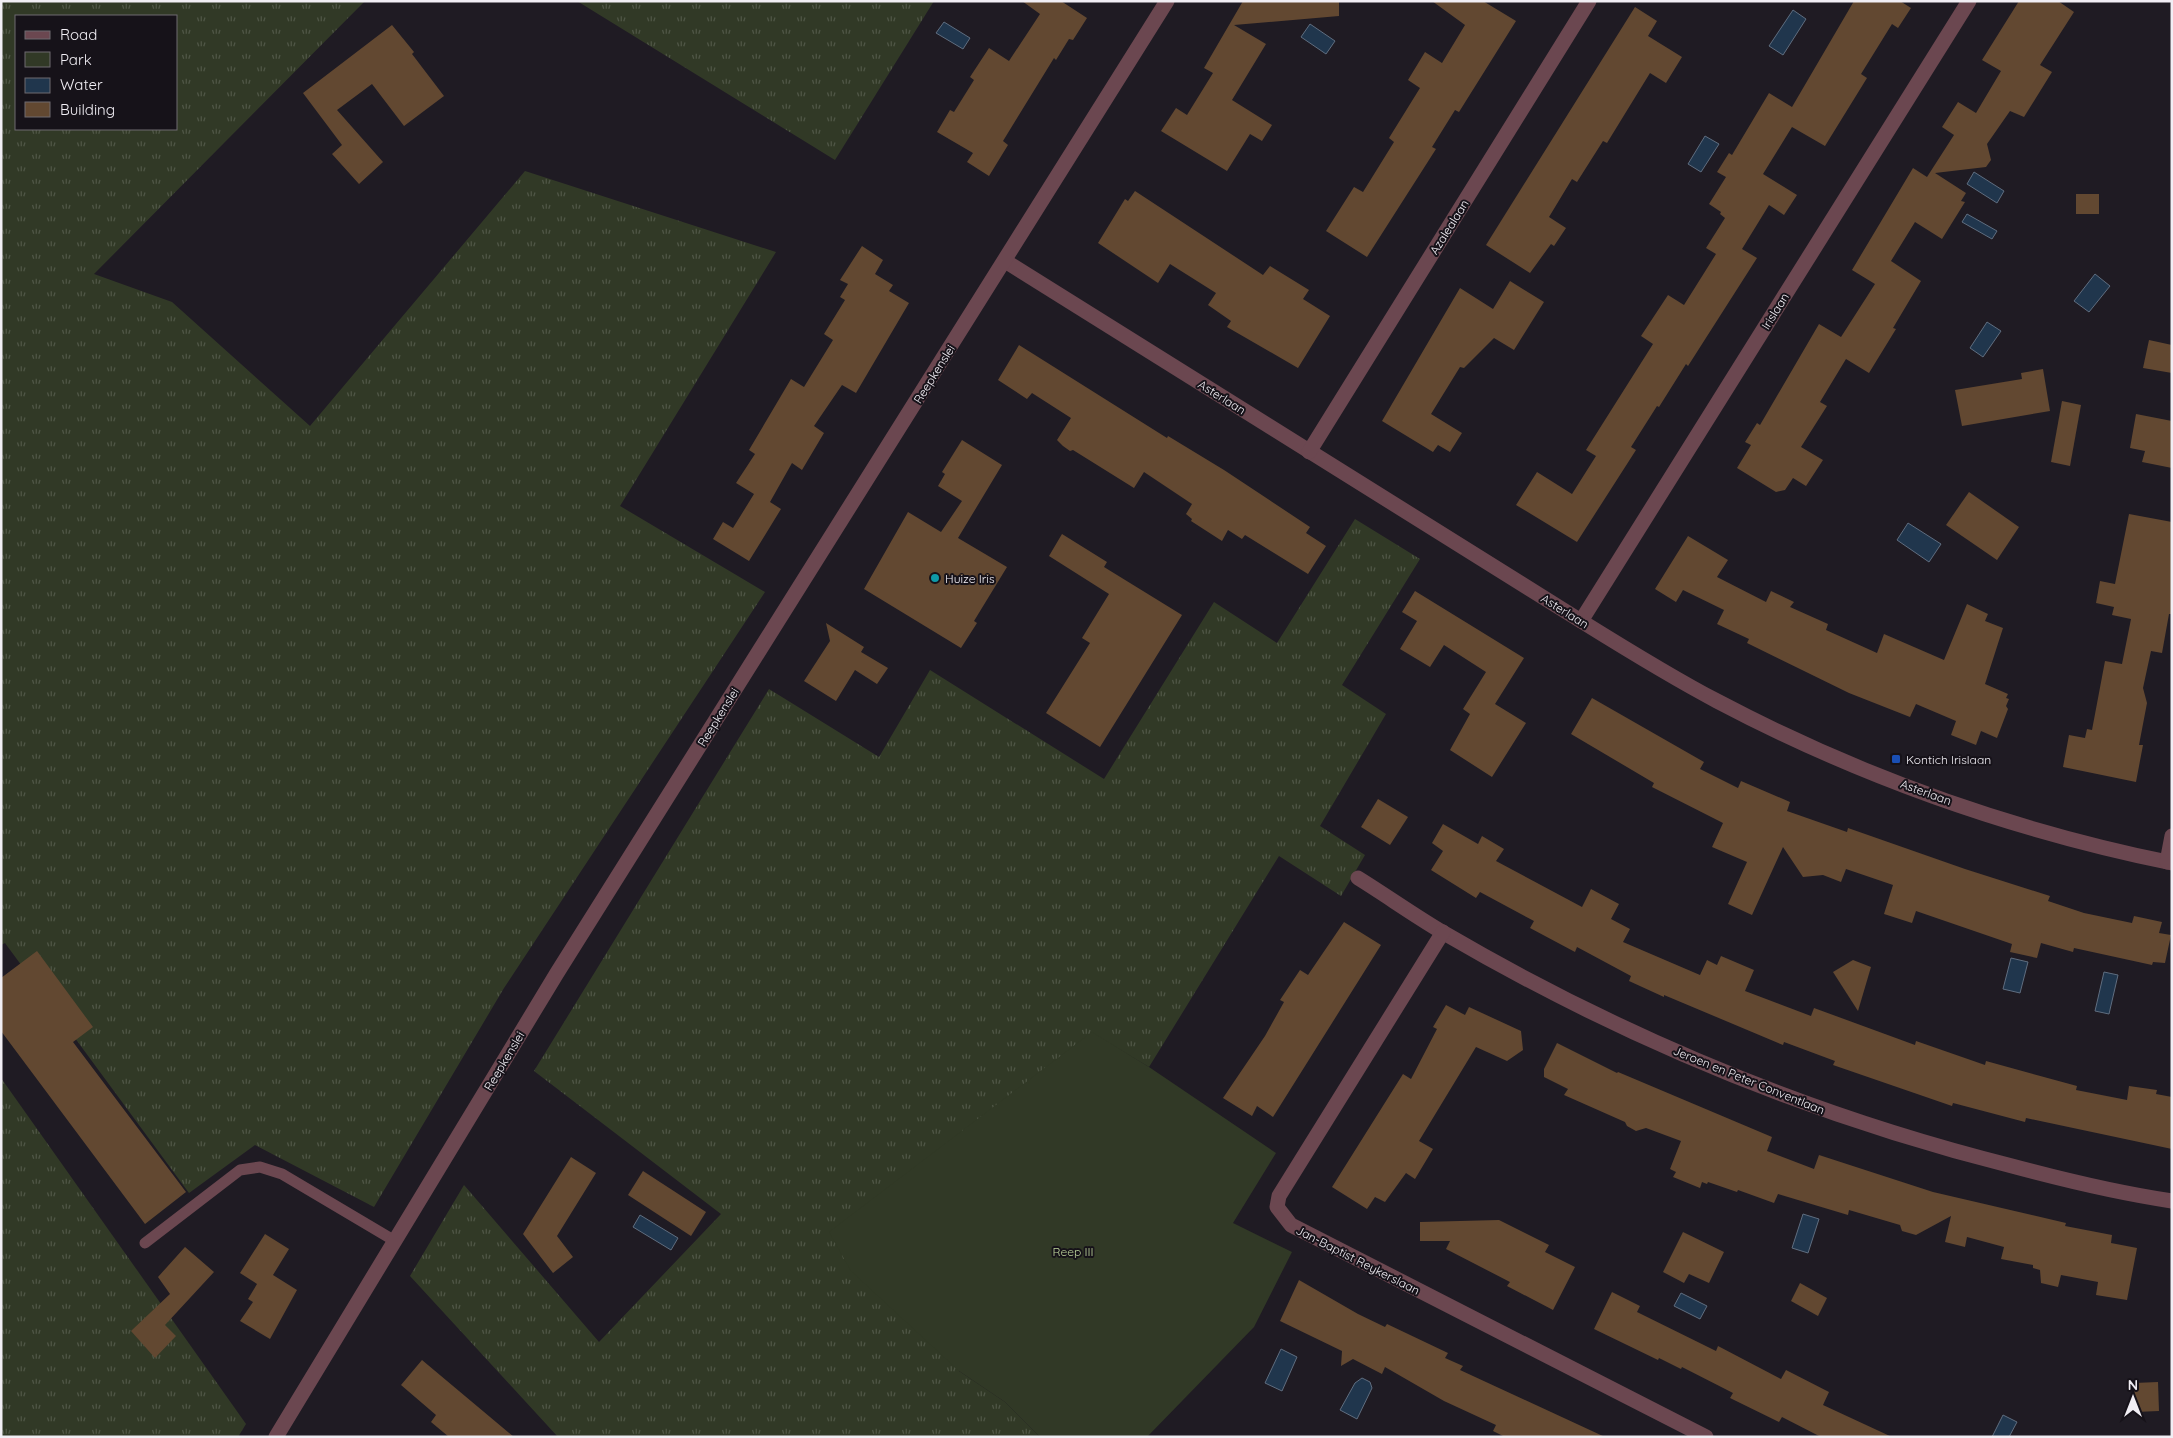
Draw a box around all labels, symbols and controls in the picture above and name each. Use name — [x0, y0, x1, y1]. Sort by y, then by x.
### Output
legend — [15, 15, 178, 130]
text: Road — [60, 25, 97, 44]
text: Park — [60, 50, 92, 69]
text: Water — [60, 75, 103, 94]
text: Building — [60, 100, 115, 119]
street label: Azalealaan — [1426, 197, 1472, 257]
street label: Irislaan — [1758, 290, 1792, 332]
street label: Reepkenslei — [910, 342, 958, 406]
street label: Asterlaan — [1195, 377, 1249, 417]
place label: Huize Iris — [945, 571, 995, 586]
marker: Huize Iris — [929, 572, 941, 584]
street label: Asterlaan — [1538, 591, 1592, 631]
street label: Reepkenslei — [694, 685, 742, 749]
place label: Kontich Irislaan — [1906, 752, 1991, 767]
marker: Kontich Irislaan — [1890, 753, 1902, 765]
street label: Asterlaan — [1898, 776, 1954, 808]
street label: Reepkenslei — [480, 1029, 528, 1093]
street label: Jeroen en Peter Conventlaan — [1671, 1043, 1827, 1117]
street label: Jan-Baptist Reykerslaan — [1294, 1222, 1422, 1298]
park label: Reep III — [1052, 1244, 1094, 1259]
north arrow — [2108, 1373, 2158, 1423]
text: N — [2128, 1376, 2138, 1394]

